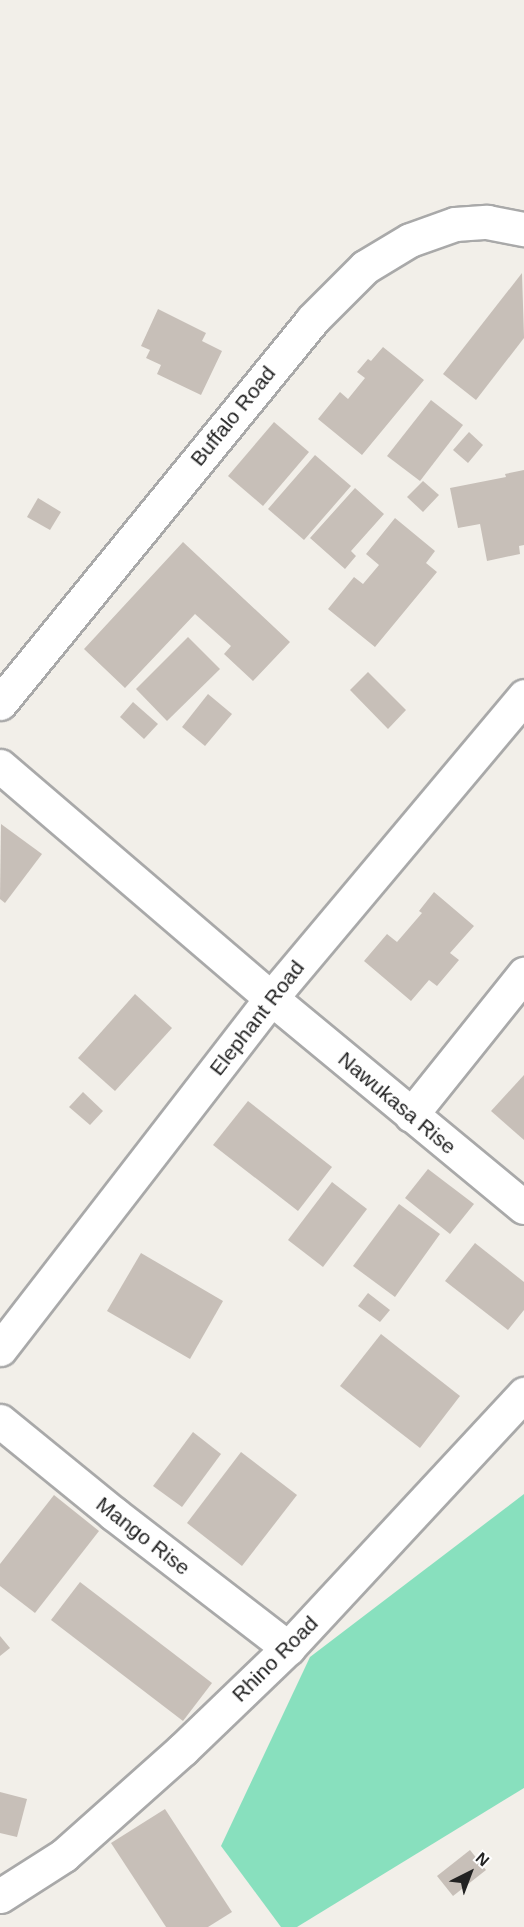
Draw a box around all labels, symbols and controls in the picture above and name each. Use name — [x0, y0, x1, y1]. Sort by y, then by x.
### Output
street label: Buffalo Road — [185, 361, 281, 471]
street label: Elephant Road — [204, 955, 310, 1081]
street label: Nawukasa Rise — [333, 1046, 461, 1160]
street label: Mango Rise — [91, 1492, 195, 1580]
street label: Rhino Road — [227, 1611, 323, 1707]
north arrow — [440, 1843, 500, 1903]
text: N — [472, 1849, 492, 1869]

